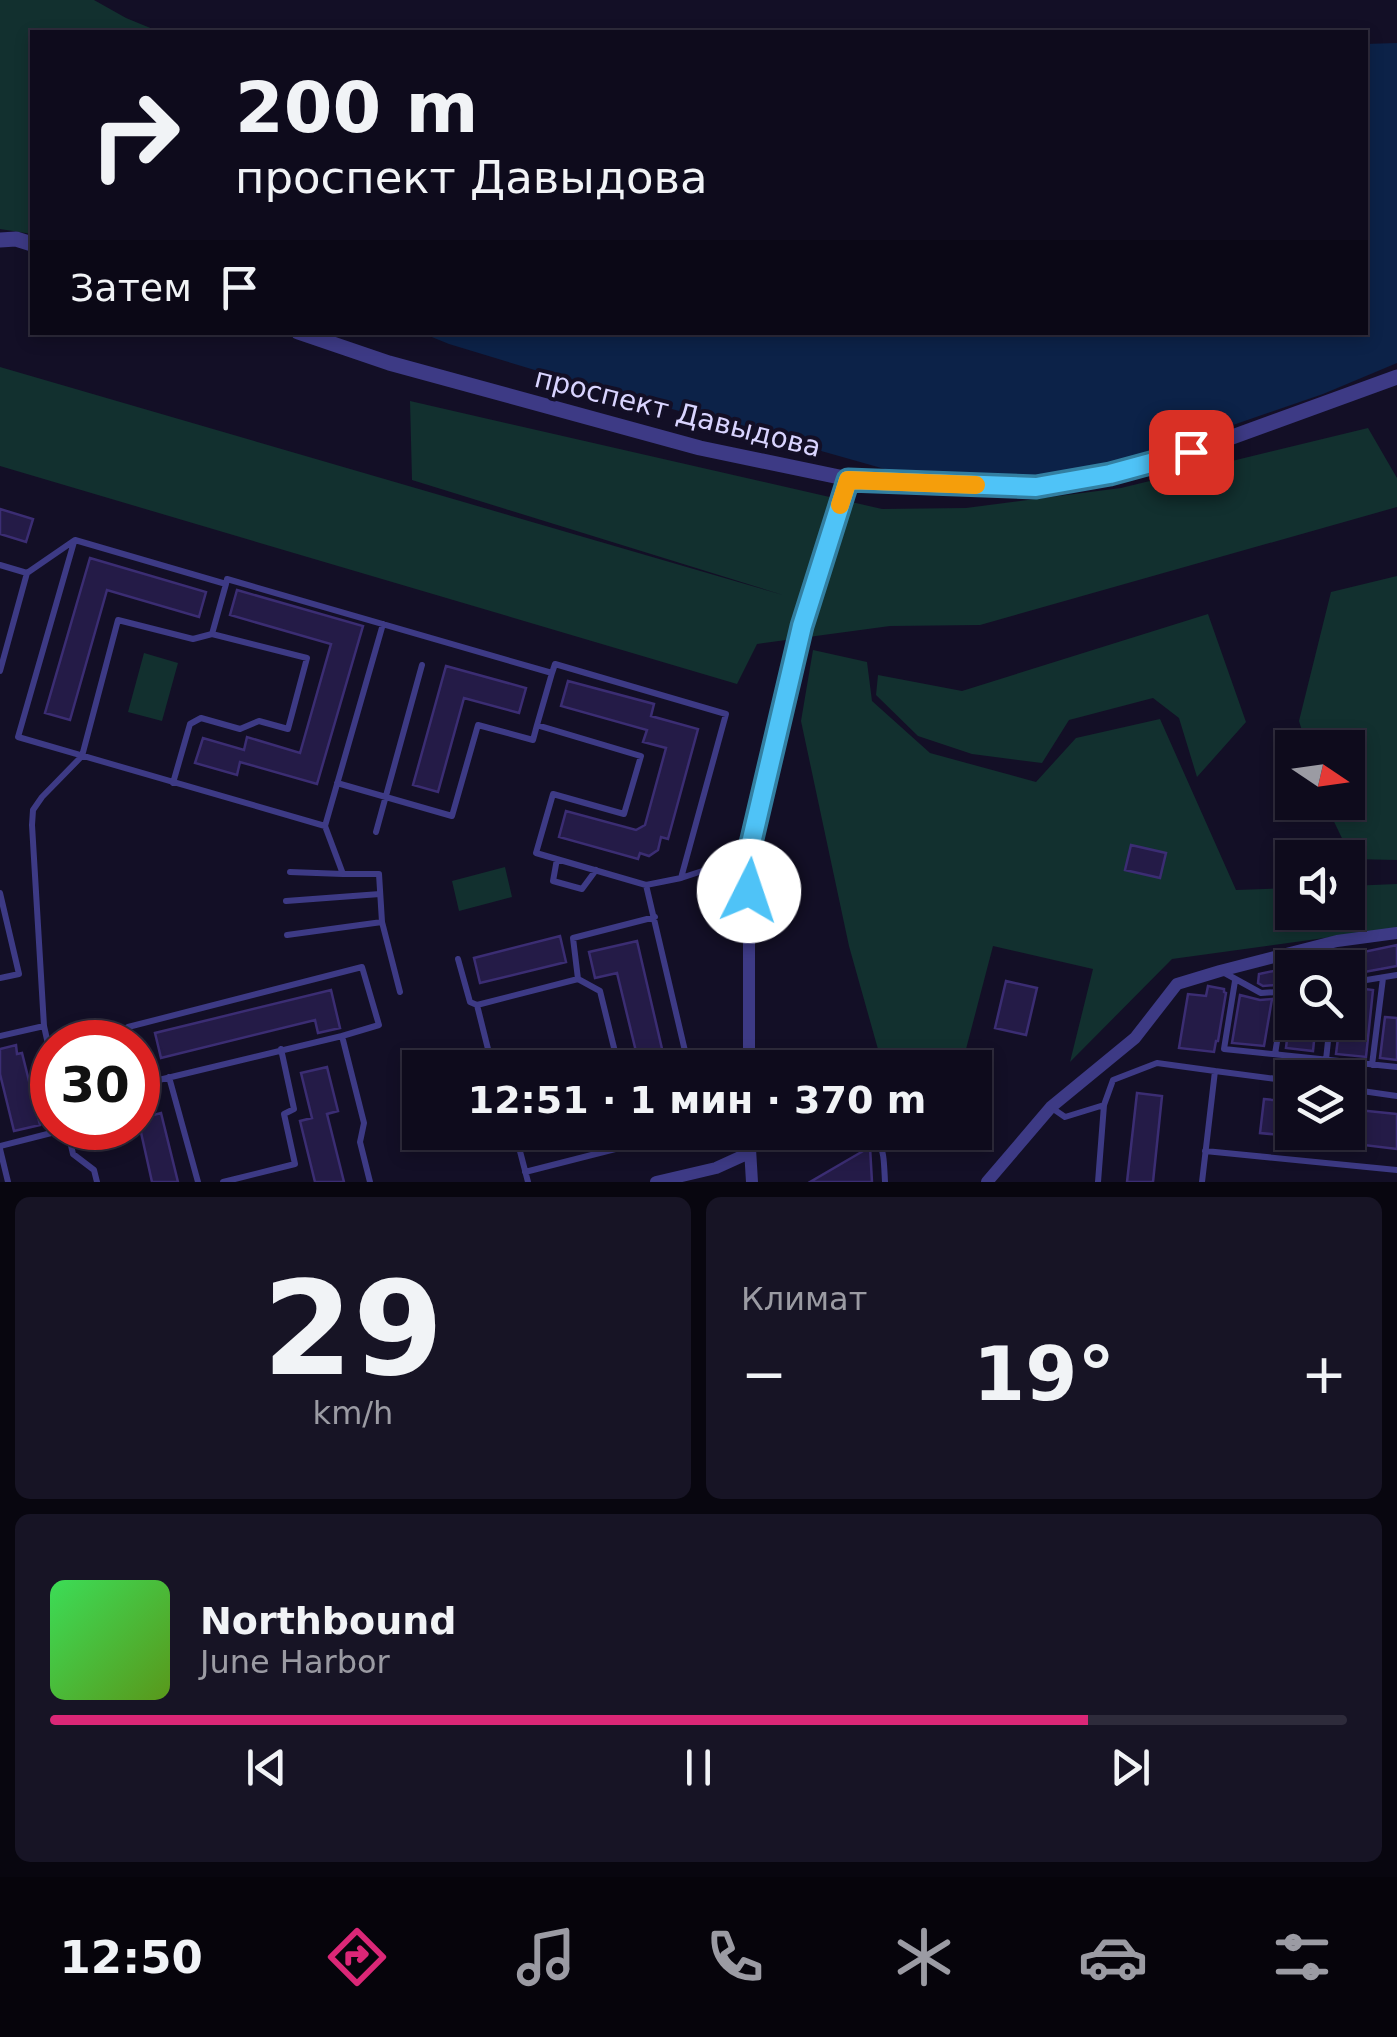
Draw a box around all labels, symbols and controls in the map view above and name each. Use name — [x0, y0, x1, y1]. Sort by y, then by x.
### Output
text: 200 m — [235, 67, 478, 149]
icon: right — [70, 70, 200, 200]
text: проспект Давыдова — [235, 151, 708, 204]
icon: arrive — [212, 260, 267, 315]
text: Затем — [70, 266, 192, 310]
street label: проспект Давыдова — [531, 361, 825, 464]
pin — [1149, 410, 1234, 495]
icon: arrive — [1164, 425, 1219, 480]
north arrow — [1275, 730, 1365, 820]
map controls — [1275, 730, 1365, 1150]
position arrow — [697, 839, 801, 943]
button: sound — [1275, 840, 1365, 930]
button: search — [1275, 950, 1365, 1040]
speed limit sign: 30 — [30, 1020, 160, 1150]
button: layers — [1275, 1060, 1365, 1150]
text: 12:51 · 1 мин · 370 m — [468, 1078, 926, 1122]
text: 29 — [263, 1253, 443, 1405]
text: Климат — [741, 1280, 867, 1318]
text: 19° — [973, 1330, 1115, 1418]
text: − — [741, 1342, 787, 1406]
text: + — [1301, 1342, 1347, 1406]
text: km/h — [313, 1394, 393, 1432]
text: Northbound — [200, 1599, 456, 1643]
text: June Harbor — [200, 1643, 390, 1681]
icon: previous — [239, 1740, 294, 1795]
icon: pause — [671, 1740, 726, 1795]
icon: next — [1103, 1740, 1158, 1795]
icon: directions — [322, 1922, 392, 1992]
icon: music — [511, 1922, 581, 1992]
icon: phone — [700, 1922, 770, 1992]
icon: climate — [889, 1922, 959, 1992]
icon: car — [1078, 1922, 1148, 1992]
icon: filters — [1267, 1922, 1337, 1992]
text: 12:50 — [60, 1931, 203, 1984]

